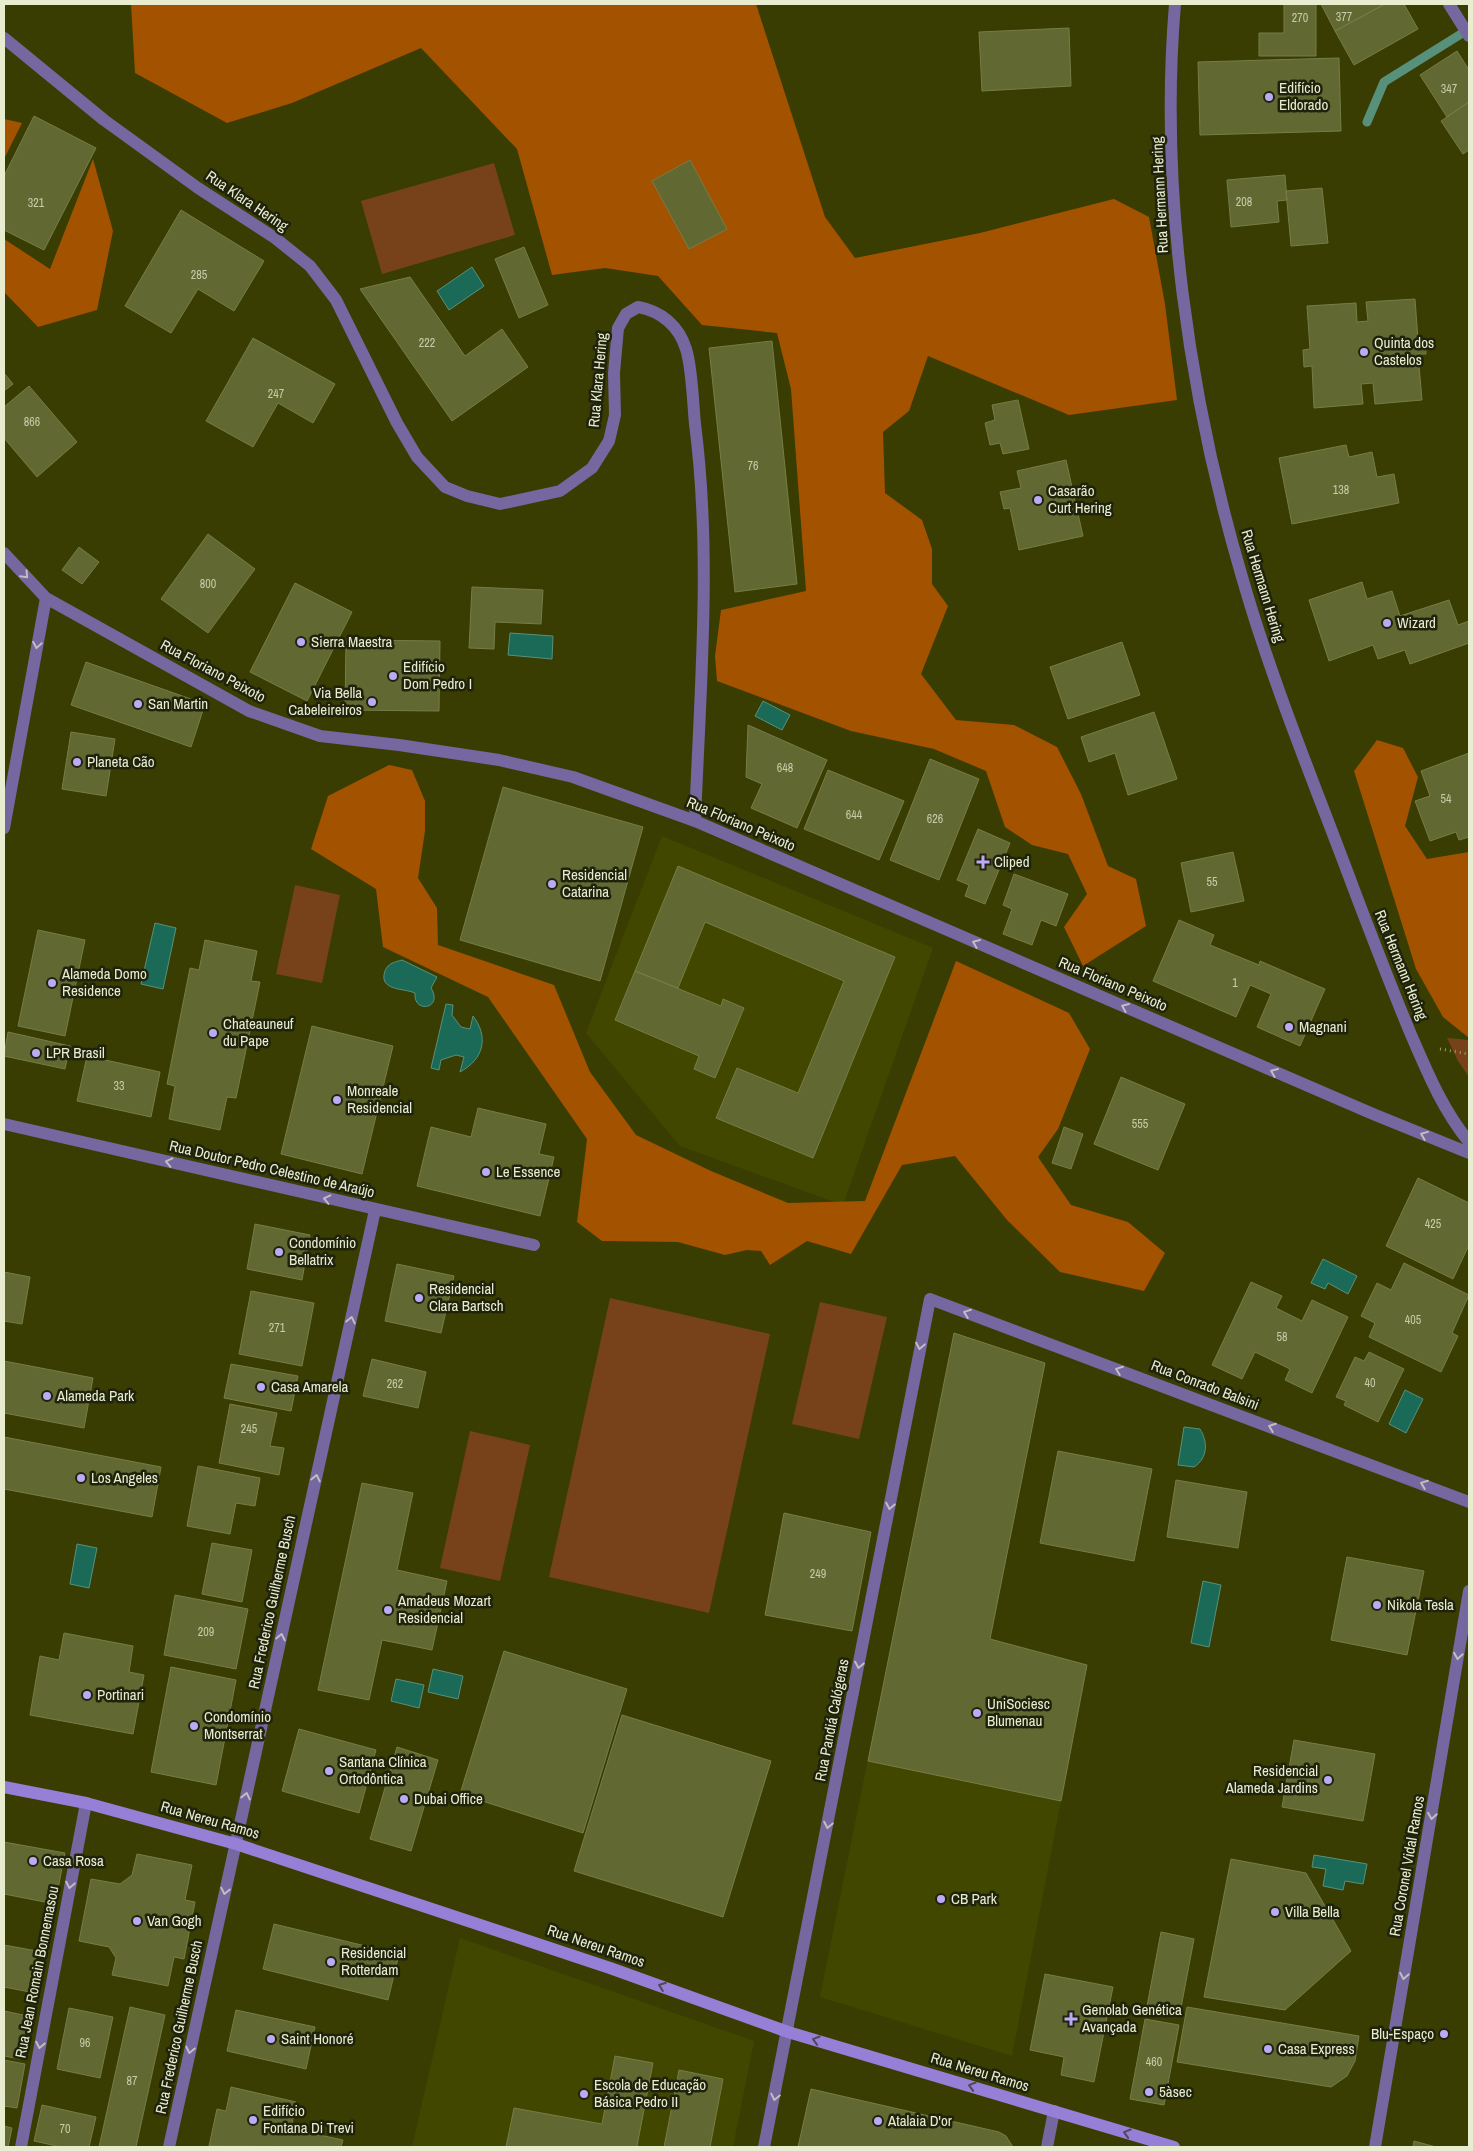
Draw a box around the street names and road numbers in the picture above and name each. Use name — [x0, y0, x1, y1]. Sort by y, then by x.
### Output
street label: Rua Hermann Hering — [1146, 136, 1173, 254]
street label: Rua Klara Hering — [202, 165, 293, 236]
street label: Rua Klara Hering — [583, 332, 612, 428]
street label: Rua Hermann Hering — [1236, 527, 1291, 645]
street label: Rua Floriano Peixoto — [157, 634, 270, 707]
street label: Rua Floriano Peixoto — [684, 791, 799, 856]
street label: Rua Hermann Hering — [1370, 907, 1433, 1023]
street label: Rua Floriano Peixoto — [1056, 951, 1171, 1016]
street label: Rua Doutor Pedro Celestino de Araújo — [167, 1135, 377, 1202]
street label: Rua Conrado Balsini — [1148, 1354, 1262, 1415]
street label: Rua Frederico Guilherme Busch — [243, 1513, 300, 1691]
street label: Rua Pandiá Calógeras — [809, 1657, 854, 1783]
street label: Rua Coronel Vidal Ramos — [1384, 1794, 1429, 1938]
street label: Rua Nereu Ramos — [158, 1795, 262, 1844]
street label: Rua Jean Romain Bonnemasou — [10, 1884, 64, 2060]
street label: Rua Nereu Ramos — [545, 1919, 648, 1972]
street label: Rua Frederico Guilherme Busch — [150, 1938, 207, 2116]
street label: Rua Nereu Ramos — [928, 2047, 1032, 2096]

